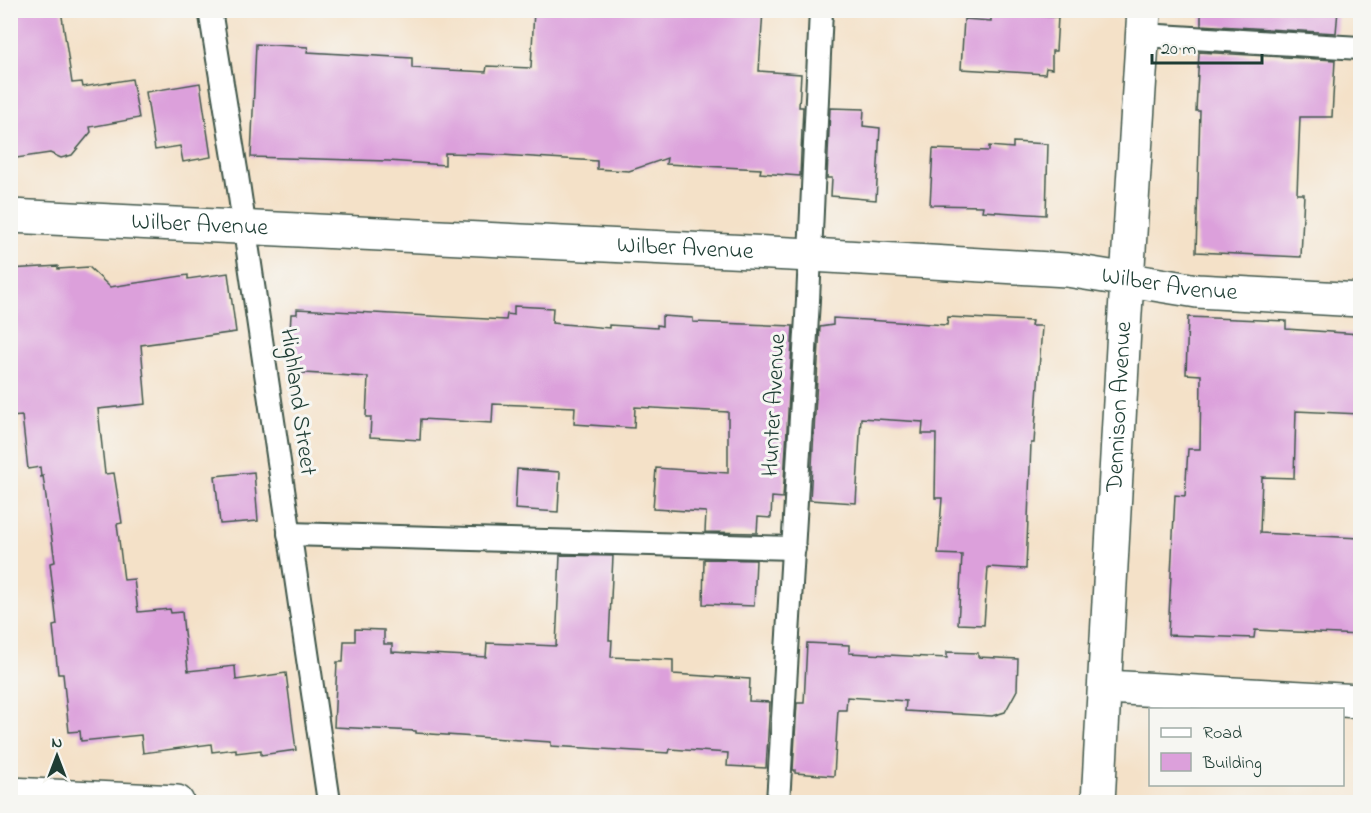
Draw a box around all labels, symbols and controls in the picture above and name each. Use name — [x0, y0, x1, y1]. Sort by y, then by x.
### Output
scale bar — [1152, 27, 1262, 65]
text: 20 m — [1161, 37, 1196, 63]
street label: Wilber Avenue — [131, 204, 269, 246]
street label: Wilber Avenue — [616, 228, 755, 270]
street label: Wilber Avenue — [1099, 258, 1239, 311]
street label: Dennison Avenue — [1098, 320, 1142, 494]
street label: Highland Street — [269, 326, 325, 478]
street label: Hunter Avenue — [754, 332, 796, 478]
legend — [1149, 708, 1344, 786]
text: Road — [1203, 721, 1242, 747]
north arrow — [27, 726, 87, 786]
text: N — [52, 731, 63, 755]
text: Building — [1202, 751, 1262, 778]

